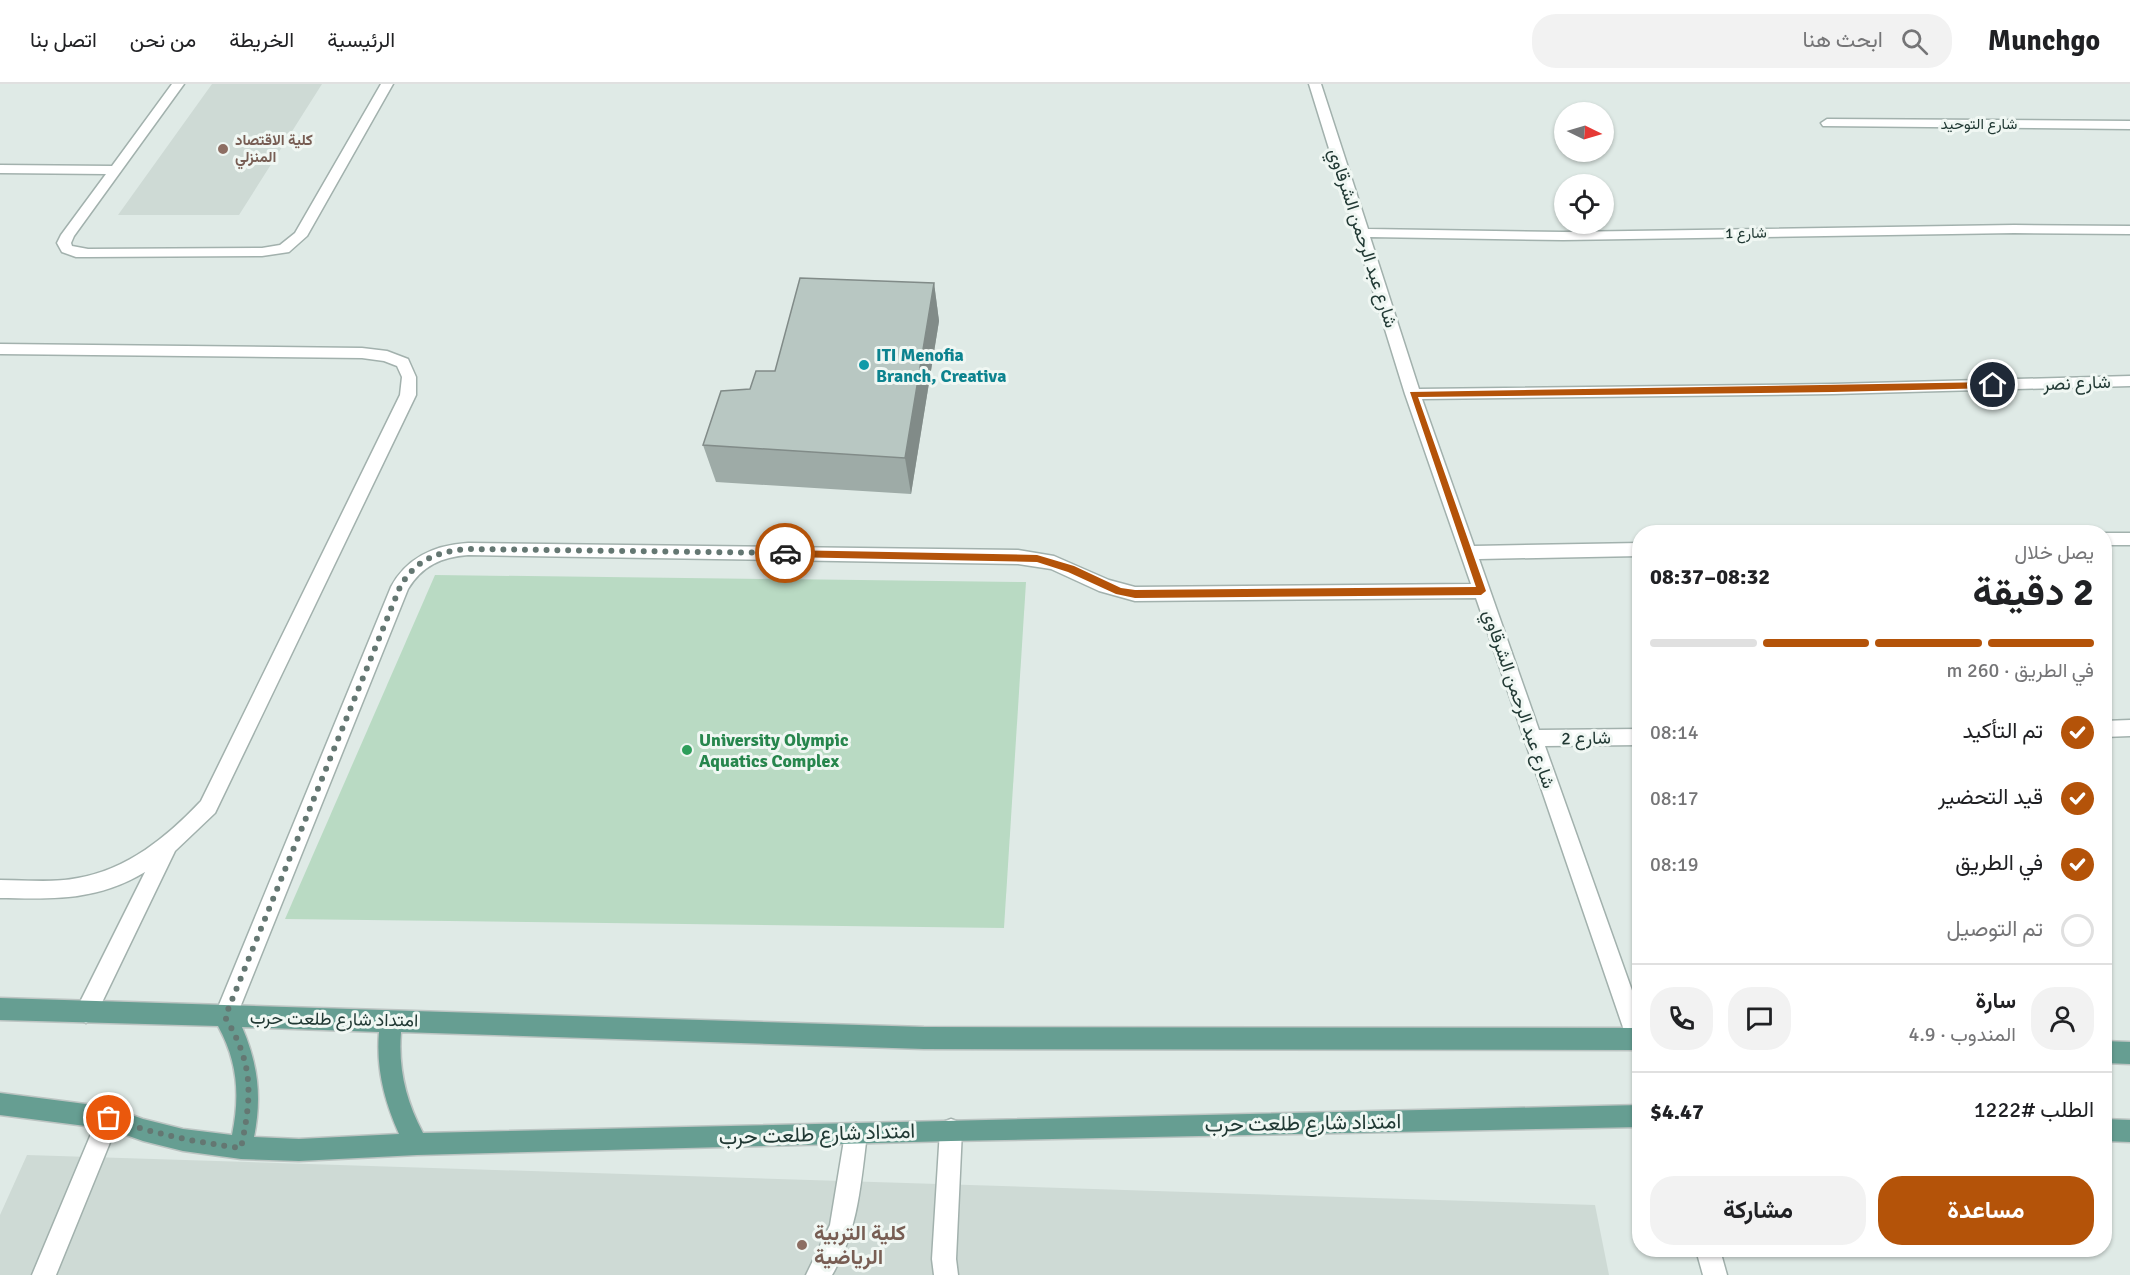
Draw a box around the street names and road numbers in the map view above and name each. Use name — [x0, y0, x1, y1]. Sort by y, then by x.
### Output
street label: شارع التوحيد — [1941, 115, 2018, 135]
street label: شارع عبد الرحمن الشرقاوي — [1320, 145, 1402, 332]
street label: شارع 1 — [1725, 224, 1767, 244]
street label: شارع نصر — [2042, 371, 2111, 396]
street label: شارع عبد الرحمن الشرقاوي — [1474, 607, 1560, 793]
street label: شارع 2 — [1561, 727, 1611, 750]
street label: امتداد شارع طلعت حرب — [250, 1007, 418, 1032]
street label: امتداد شارع طلعت حرب — [1204, 1108, 1402, 1139]
street label: امتداد شارع طلعت حرب — [718, 1118, 916, 1151]

